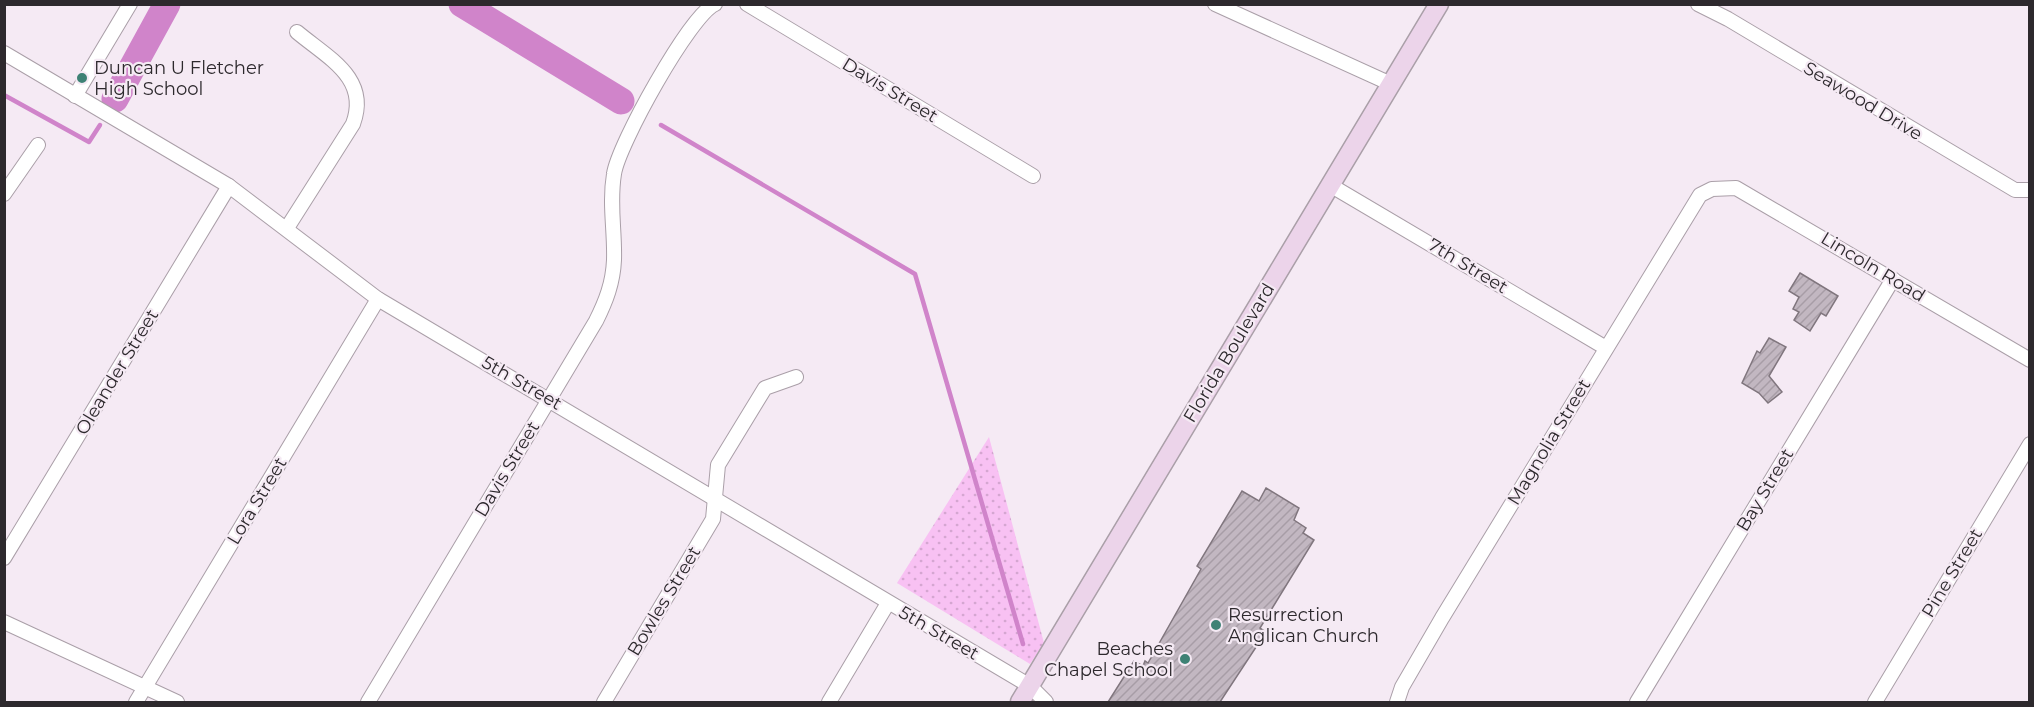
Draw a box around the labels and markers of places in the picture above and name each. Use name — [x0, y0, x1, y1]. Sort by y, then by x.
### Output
place label: Duncan U Fletcher High School — [94, 57, 264, 100]
marker: Duncan U Fletcher High School — [75, 71, 89, 85]
place label: Resurrection Anglican Church — [1228, 604, 1379, 647]
marker: Resurrection Anglican Church — [1209, 618, 1223, 632]
place label: Beaches Chapel School — [1044, 638, 1173, 681]
marker: Beaches Chapel School — [1178, 652, 1192, 666]

